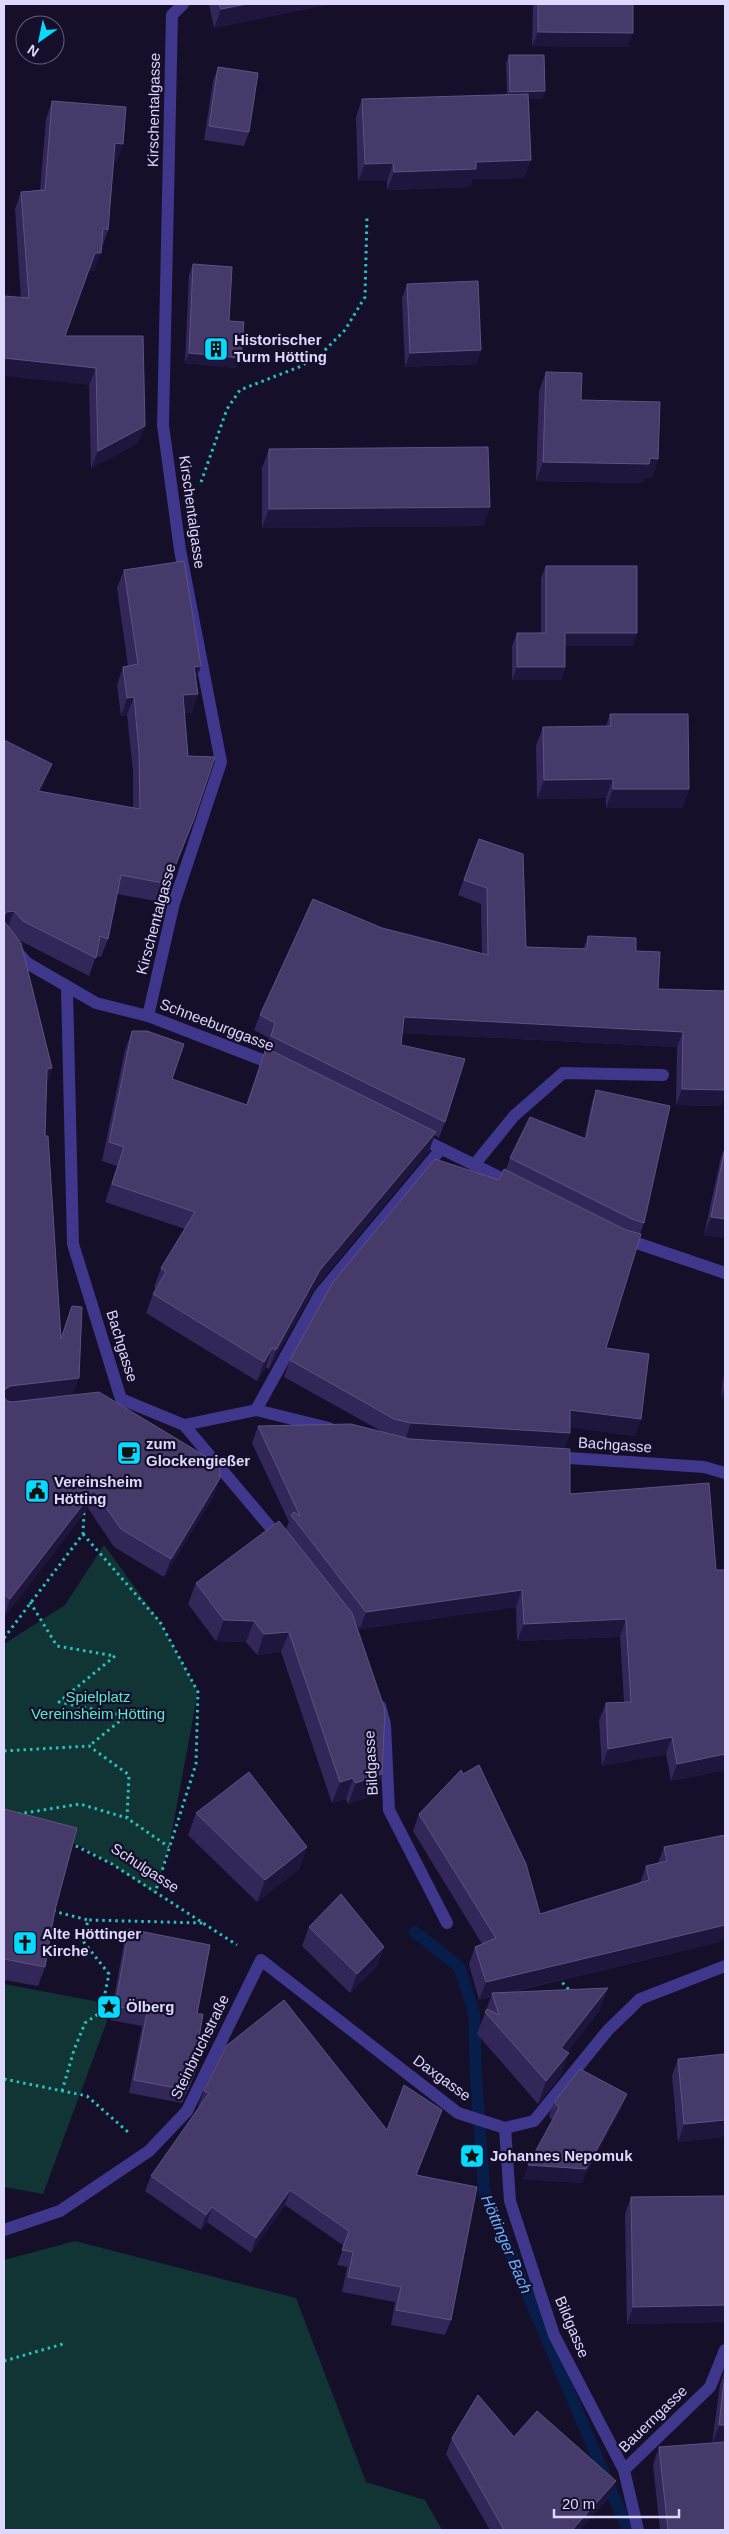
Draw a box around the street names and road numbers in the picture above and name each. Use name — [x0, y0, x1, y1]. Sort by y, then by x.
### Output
street label: Kirschentalgasse — [144, 53, 163, 167]
street label: Kirschentalgasse — [176, 454, 209, 570]
street label: Kirschentalgasse — [133, 861, 179, 976]
street label: Schneeburggasse — [158, 995, 277, 1054]
street label: Bachgasse — [103, 1308, 141, 1384]
street label: Bachgasse — [577, 1433, 653, 1456]
street label: Bildgasse — [360, 1730, 381, 1796]
street label: Schulgasse — [108, 1839, 182, 1896]
street label: Steinbruchstraße — [167, 1992, 232, 2102]
street label: Daxgasse — [410, 2051, 474, 2104]
street label: Bildgasse — [552, 2294, 593, 2360]
street label: Bauerngasse — [615, 2382, 690, 2455]

